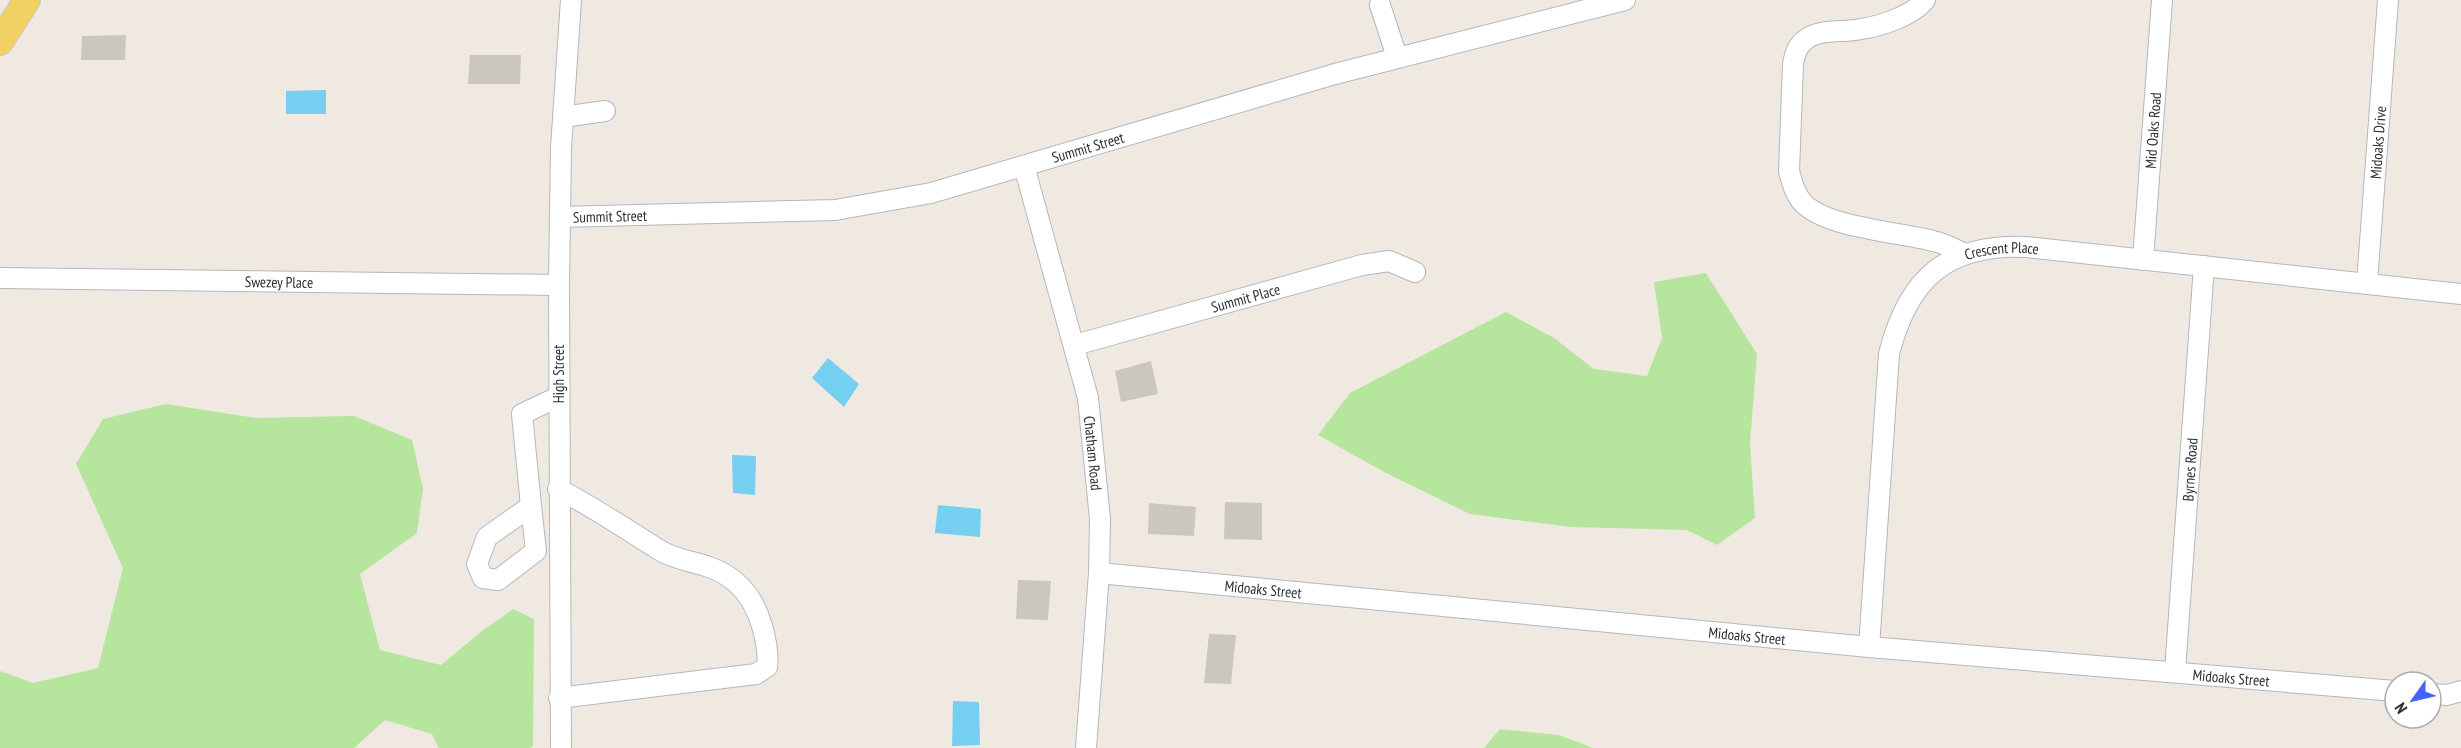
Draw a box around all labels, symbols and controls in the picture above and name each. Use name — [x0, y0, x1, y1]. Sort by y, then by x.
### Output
street label: Mid Oaks Road — [2140, 92, 2165, 169]
street label: Midoaks Drive — [2365, 105, 2390, 180]
street label: Summit Street — [1049, 127, 1126, 166]
street label: Summit Street — [573, 205, 647, 226]
street label: Crescent Place — [1962, 237, 2040, 264]
street label: Swezey Place — [245, 272, 313, 291]
street label: Summit Place — [1209, 279, 1282, 316]
street label: High Street — [549, 345, 568, 403]
street label: Chatham Road — [1080, 415, 1107, 491]
street label: Byrnes Road — [2178, 437, 2201, 502]
street label: Midoaks Street — [1224, 576, 1302, 602]
street label: Midoaks Street — [1708, 622, 1786, 648]
street label: Midoaks Street — [2192, 665, 2270, 690]
north arrow — [2383, 670, 2443, 730]
text: N — [2390, 699, 2411, 718]

